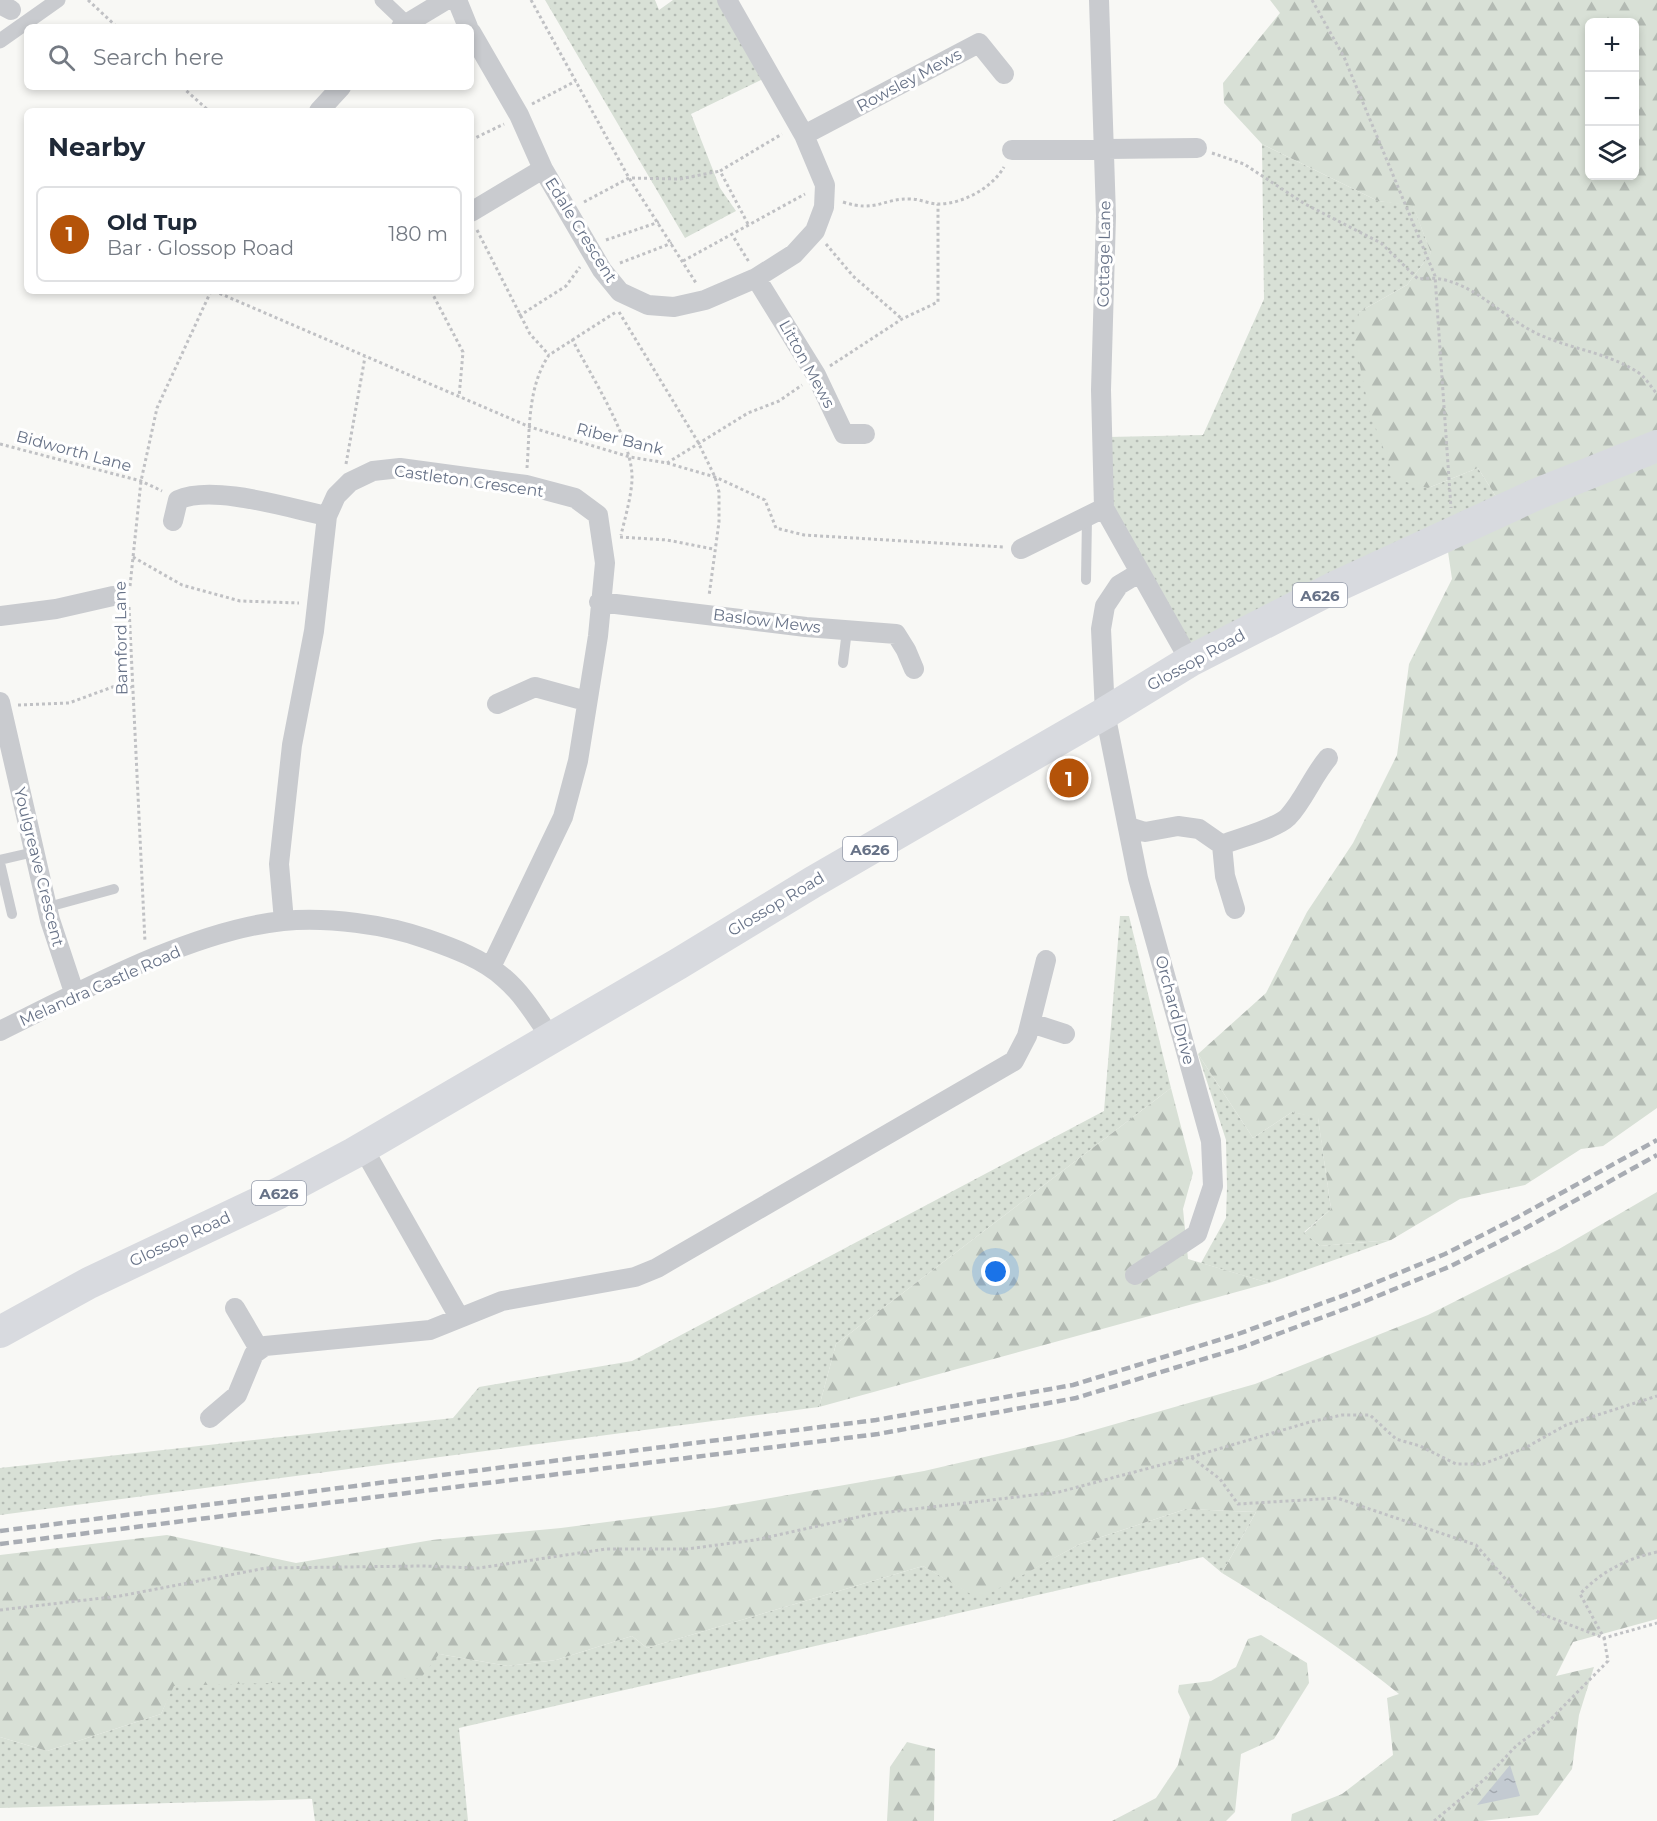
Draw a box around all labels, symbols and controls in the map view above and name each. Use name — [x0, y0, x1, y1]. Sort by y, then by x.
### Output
map controls — [1585, 18, 1639, 180]
button: + — [1585, 18, 1639, 72]
search box — [24, 24, 474, 90]
icon: search — [45, 41, 78, 74]
text: Search here — [93, 44, 224, 71]
street label: Rowsley Mews — [853, 44, 965, 116]
button: − — [1585, 72, 1639, 126]
button: layers — [1585, 126, 1639, 180]
text: Nearby — [48, 131, 145, 163]
street label: Edale Crescent — [541, 174, 621, 286]
street label: Cottage Lane — [1094, 200, 1114, 308]
text: Old Tup — [107, 209, 197, 236]
text: 1 — [66, 222, 73, 246]
text: 180 m — [388, 222, 448, 246]
text: Bar · Glossop Road — [107, 236, 294, 260]
street label: Litton Mews — [775, 317, 839, 411]
street label: Riber Bank — [575, 419, 666, 459]
street label: Bidworth Lane — [14, 426, 134, 476]
street label: Castleton Crescent — [393, 461, 546, 501]
street label: Bamford Lane — [111, 581, 131, 695]
road number: A626 — [1293, 583, 1347, 607]
street label: Baslow Mews — [712, 605, 822, 637]
street label: Glossop Road — [1144, 625, 1248, 695]
pin: 1 — [1050, 756, 1088, 800]
street label: Youlgreave Crescent — [10, 785, 68, 949]
road number: A626 — [843, 837, 897, 861]
street label: Glossop Road — [724, 868, 828, 940]
street label: Melandra Castle Road — [16, 942, 184, 1030]
street label: Orchard Drive — [1151, 953, 1199, 1067]
road number: A626 — [252, 1181, 306, 1205]
street label: Glossop Road — [126, 1207, 234, 1271]
your location — [981, 1257, 1010, 1286]

